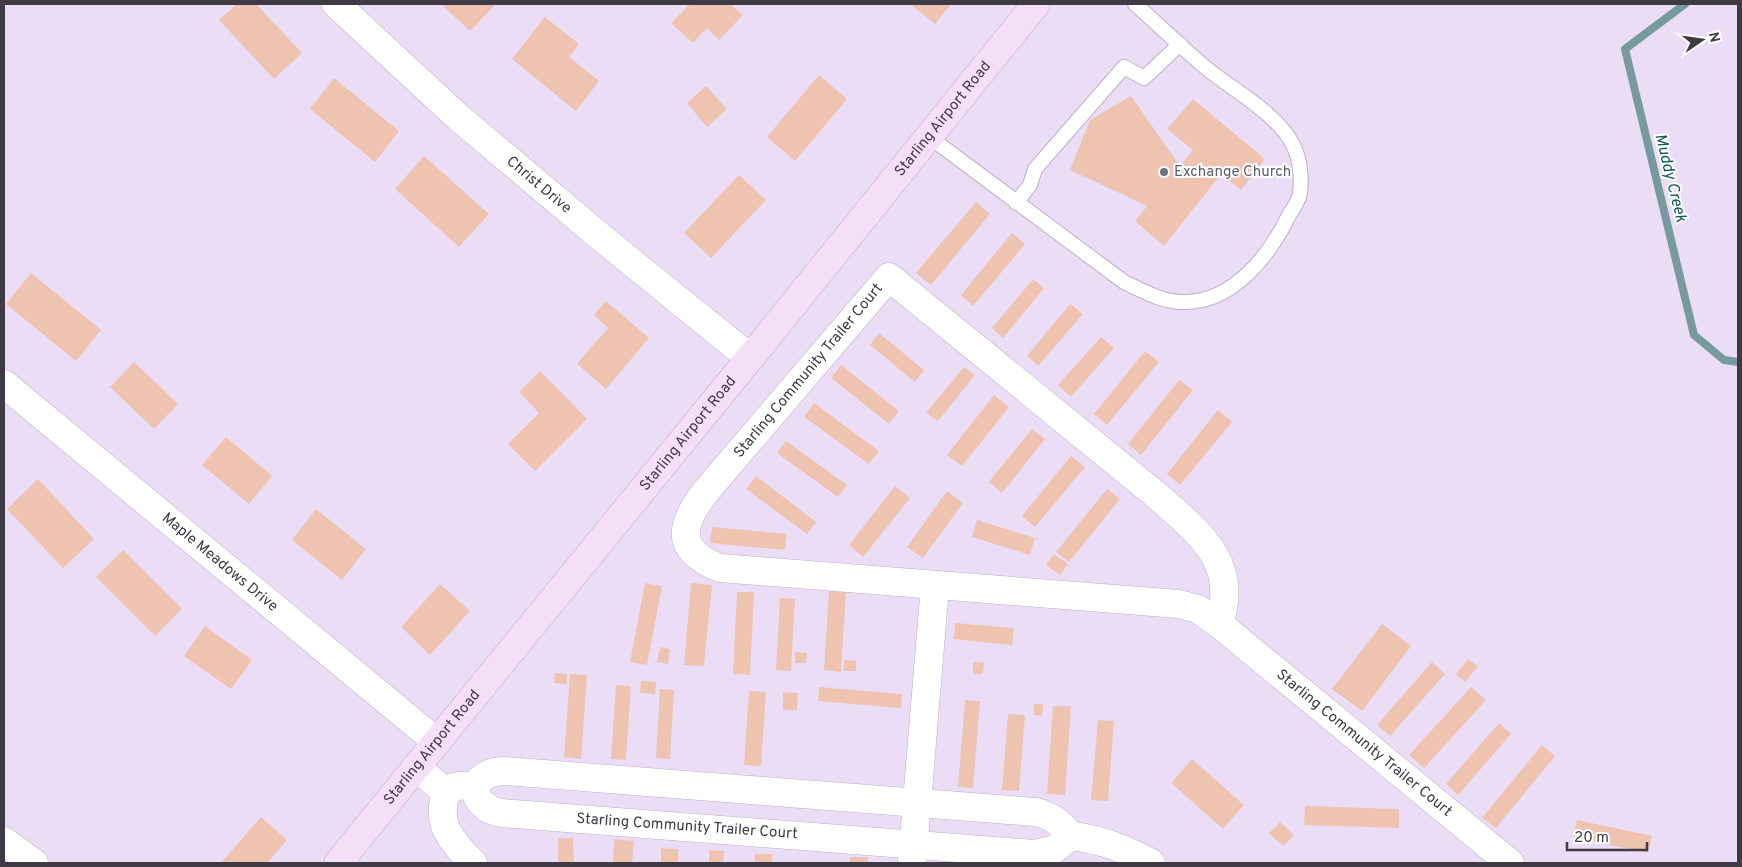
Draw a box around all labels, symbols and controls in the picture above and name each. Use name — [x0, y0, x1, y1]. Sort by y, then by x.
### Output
north arrow — [1677, 15, 1727, 65]
text: N — [1704, 31, 1723, 44]
street label: Starling Airport Road — [891, 57, 995, 181]
water label: Muddy Creek — [1649, 132, 1691, 225]
street label: Christ Drive — [502, 152, 575, 218]
place label: Exchange Church — [1174, 163, 1291, 182]
marker: Exchange Church — [1158, 166, 1170, 178]
street label: Starling Community Trailer Court — [730, 280, 888, 462]
street label: Starling Airport Road — [636, 372, 741, 495]
street label: Maple Meadows Drive — [158, 509, 282, 616]
street label: Starling Community Trailer Court — [1272, 665, 1456, 821]
street label: Starling Airport Road — [380, 686, 485, 809]
street label: Starling Community Trailer Court — [576, 810, 798, 844]
scale bar — [1567, 820, 1647, 852]
text: 20 m — [1574, 829, 1609, 848]

